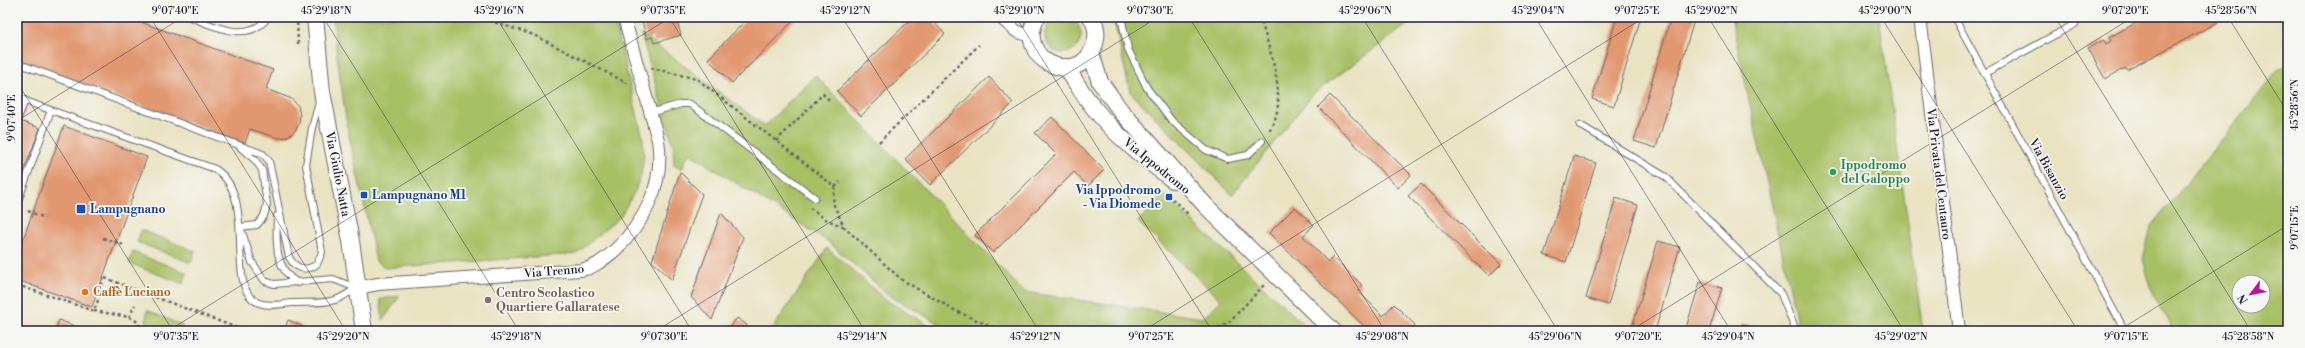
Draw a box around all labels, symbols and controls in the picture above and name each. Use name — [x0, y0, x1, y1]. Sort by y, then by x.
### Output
text: 9°07'40"E — [152, 5, 199, 17]
text: 45°29'18"N — [301, 5, 352, 17]
text: 45°29'16"N — [474, 5, 525, 17]
text: 9°07'35"E — [640, 5, 686, 17]
text: 45°29'12"N — [820, 5, 871, 17]
text: 45°29'10"N — [993, 5, 1045, 17]
text: 9°07'30"E — [1127, 5, 1173, 17]
text: 45°29'06"N — [1338, 5, 1392, 17]
text: 45°29'04"N — [1511, 5, 1565, 17]
text: 9°07'25"E — [1614, 5, 1660, 17]
text: 45°29'02"N — [1685, 5, 1738, 17]
text: 45°29'00"N — [1858, 5, 1912, 17]
text: 9°07'20"E — [2102, 5, 2148, 17]
text: 45°28'56"N — [2205, 5, 2258, 17]
text: 45°28'56"N — [2289, 78, 2301, 131]
text: 9°07'40"E — [6, 94, 18, 141]
street label: Via Privata del Centauro — [1923, 106, 1954, 241]
street label: Via Giulio Natta — [322, 129, 353, 219]
street label: Via Ippodromo — [1120, 134, 1193, 198]
street label: Via Bisanzio — [2025, 135, 2072, 203]
place label: Ippodromo del Galoppo — [1841, 158, 1910, 187]
marker: Ippodromo del Galoppo — [1828, 167, 1838, 177]
place label: Via Ippodromo - Via Diomede — [1075, 183, 1162, 212]
place label: Lampugnano M1 — [372, 188, 467, 203]
marker: Lampugnano M1 — [359, 190, 369, 200]
marker: Via Ippodromo - Via Diomede — [1164, 192, 1174, 202]
place label: Lampugnano — [90, 202, 166, 217]
marker: Lampugnano — [75, 203, 87, 215]
text: 9°07'15"E — [2289, 206, 2301, 250]
street label: Via Trenno — [522, 261, 585, 282]
north arrow — [2231, 274, 2271, 314]
place label: Caffè Luciano — [93, 285, 171, 300]
place label: Centro Scolastico Quartiere Gallaratese — [496, 286, 621, 315]
marker: Caffè Luciano — [80, 287, 90, 297]
text: N — [2235, 291, 2252, 306]
marker: Centro Scolastico Quartiere Gallaratese — [483, 295, 493, 305]
text: 9°07'35"E — [153, 331, 199, 343]
text: 45°29'20"N — [317, 331, 370, 343]
text: 45°29'18"N — [491, 331, 542, 343]
text: 9°07'30"E — [641, 331, 687, 343]
text: 45°29'14"N — [837, 331, 888, 343]
text: 45°29'12"N — [1010, 331, 1061, 343]
text: 9°07'25"E — [1128, 331, 1174, 343]
text: 45°29'08"N — [1355, 331, 1409, 343]
text: 45°29'06"N — [1528, 331, 1582, 343]
text: 9°07'20"E — [1615, 331, 1661, 343]
text: 45°29'04"N — [1701, 331, 1755, 343]
text: 45°29'02"N — [1875, 331, 1928, 343]
text: 9°07'15"E — [2104, 331, 2148, 343]
text: 45°28'58"N — [2222, 331, 2275, 343]

